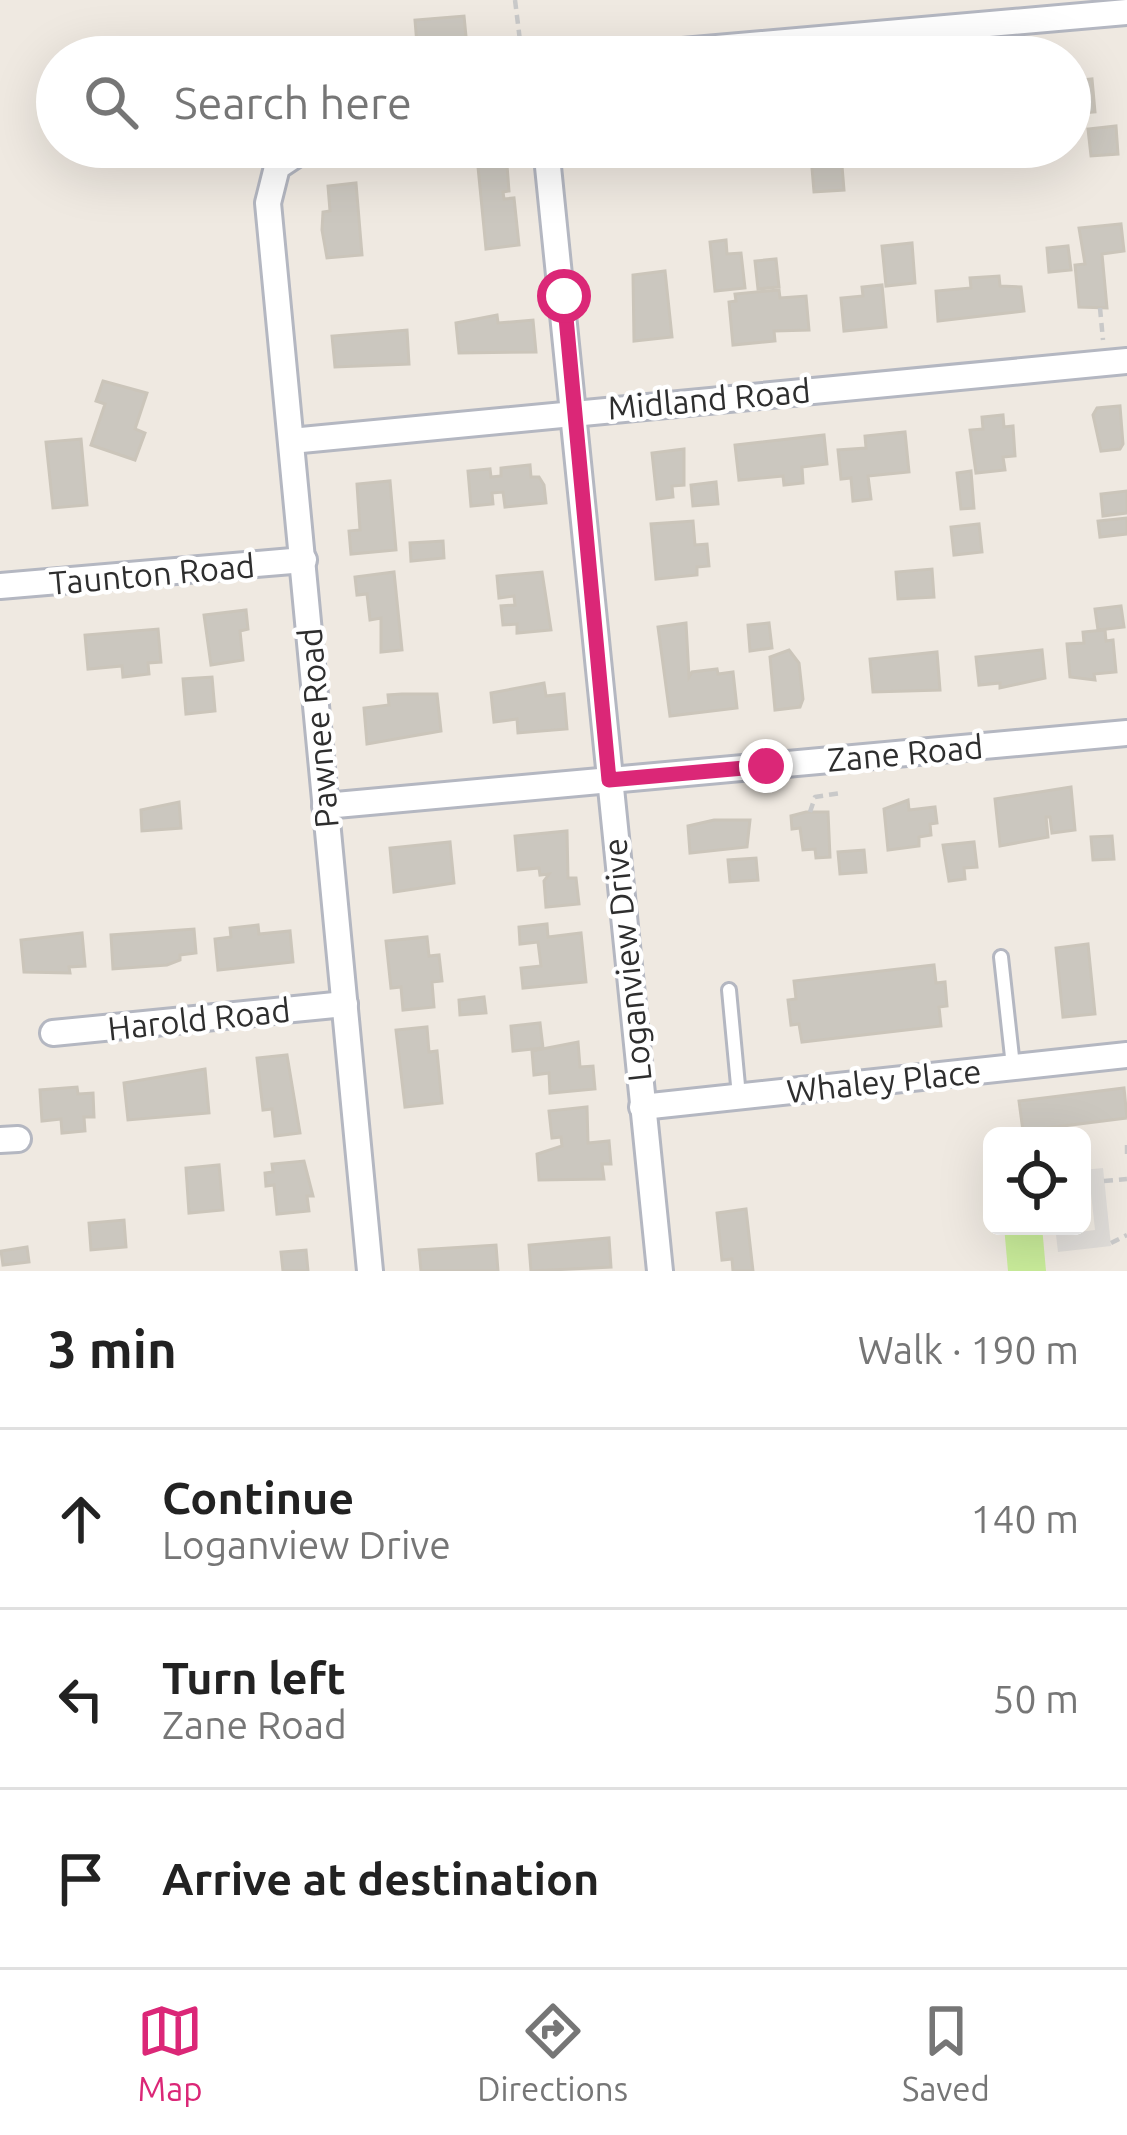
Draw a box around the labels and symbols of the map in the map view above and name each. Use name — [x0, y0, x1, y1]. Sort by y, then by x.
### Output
route start — [537, 269, 591, 323]
street label: Midland Road — [606, 371, 812, 426]
street label: Taunton Road — [48, 546, 256, 601]
street label: Pawnee Road — [290, 626, 345, 830]
street label: Zane Road — [825, 727, 984, 778]
route end — [739, 739, 793, 793]
street label: Loganview Drive — [595, 837, 658, 1083]
street label: Harold Road — [106, 991, 292, 1046]
street label: Whaley Place — [785, 1052, 983, 1109]

